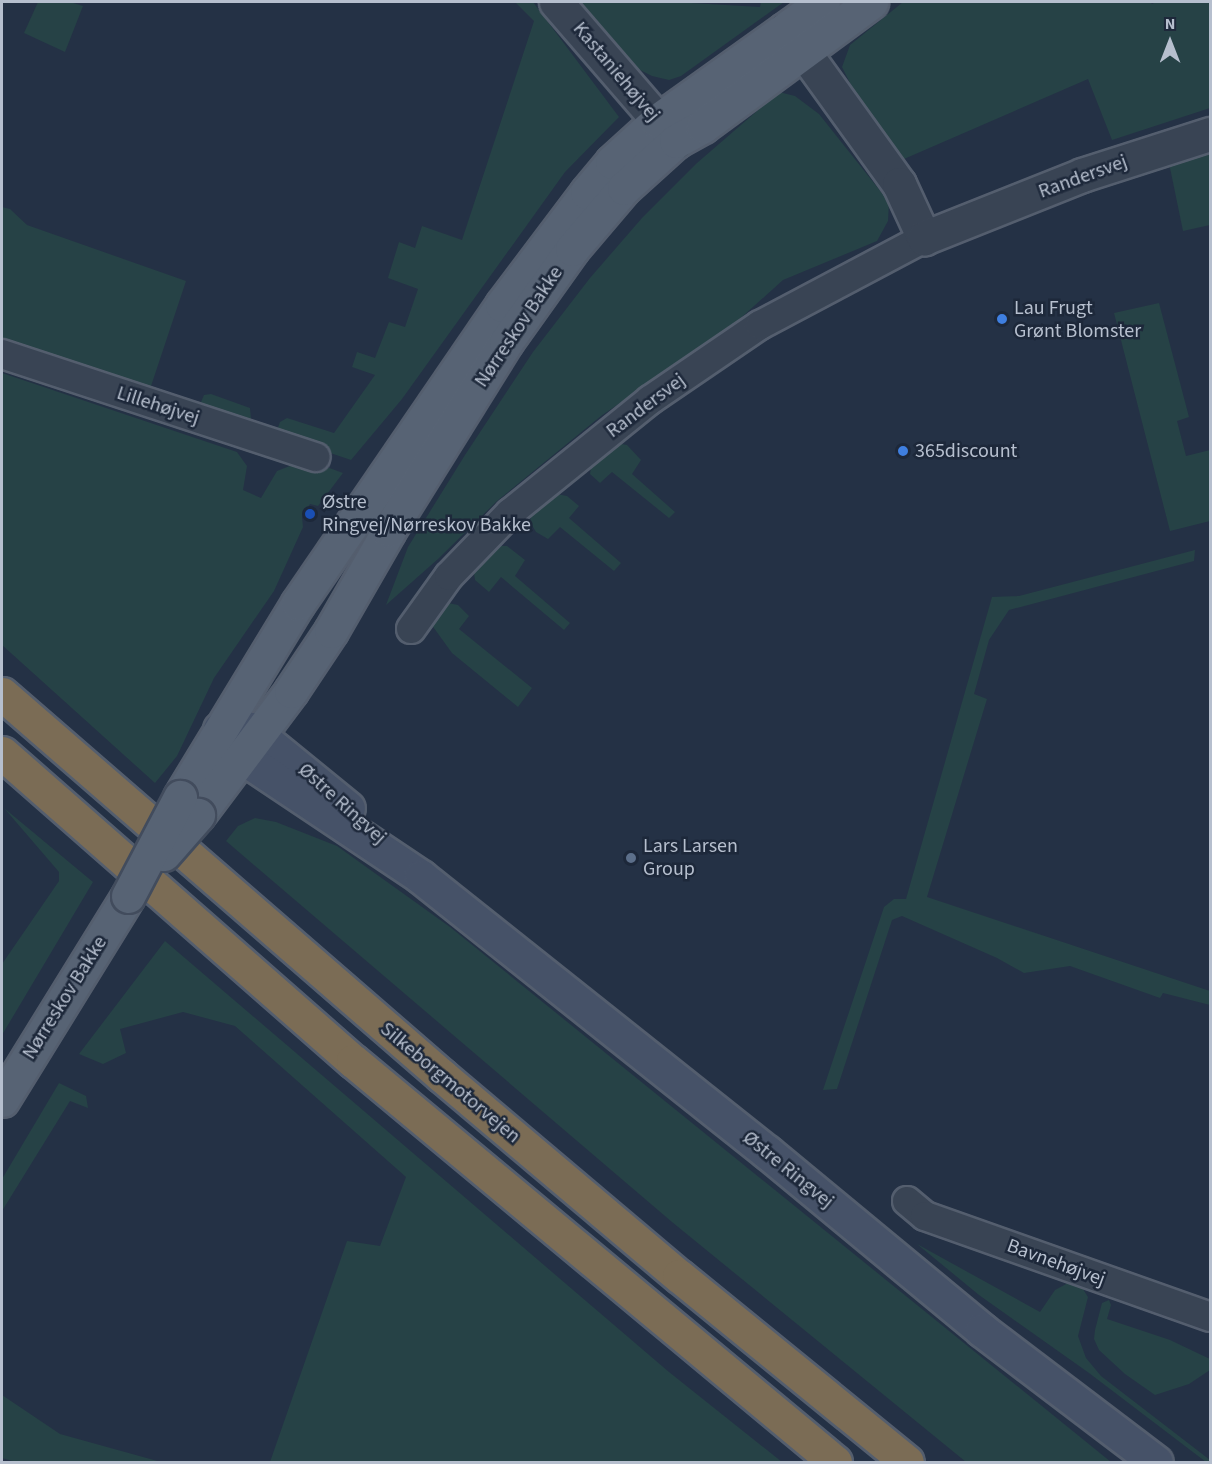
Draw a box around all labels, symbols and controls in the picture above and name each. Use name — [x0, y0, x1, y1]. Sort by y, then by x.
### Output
north arrow — [1140, 12, 1200, 72]
text: N — [1165, 13, 1175, 35]
street label: Kastaniehøjvej — [567, 17, 665, 127]
street label: Randersvej — [1035, 150, 1131, 204]
street label: Nørreskov Bakke — [470, 262, 568, 392]
place label: Lau Frugt Grønt Blomster — [1014, 296, 1141, 343]
marker: Lau Frugt Grønt Blomster — [995, 312, 1009, 326]
street label: Randersvej — [602, 369, 690, 443]
street label: Lillehøjvej — [114, 381, 202, 431]
place label: 365discount — [915, 439, 1017, 463]
marker: 365discount — [896, 444, 910, 458]
place label: Østre Ringvej/Nørreskov Bakke — [322, 490, 531, 537]
marker: Østre Ringvej/Nørreskov Bakke — [303, 507, 317, 521]
street label: Østre Ringvej — [293, 758, 391, 850]
place label: Lars Larsen Group — [643, 834, 738, 881]
marker: Lars Larsen Group — [624, 851, 638, 865]
street label: Nørreskov Bakke — [18, 932, 112, 1064]
street label: Silkeborgmotorvejen — [375, 1017, 525, 1149]
street label: Østre Ringvej — [738, 1126, 838, 1214]
street label: Bavnehøjvej — [1004, 1234, 1108, 1292]

